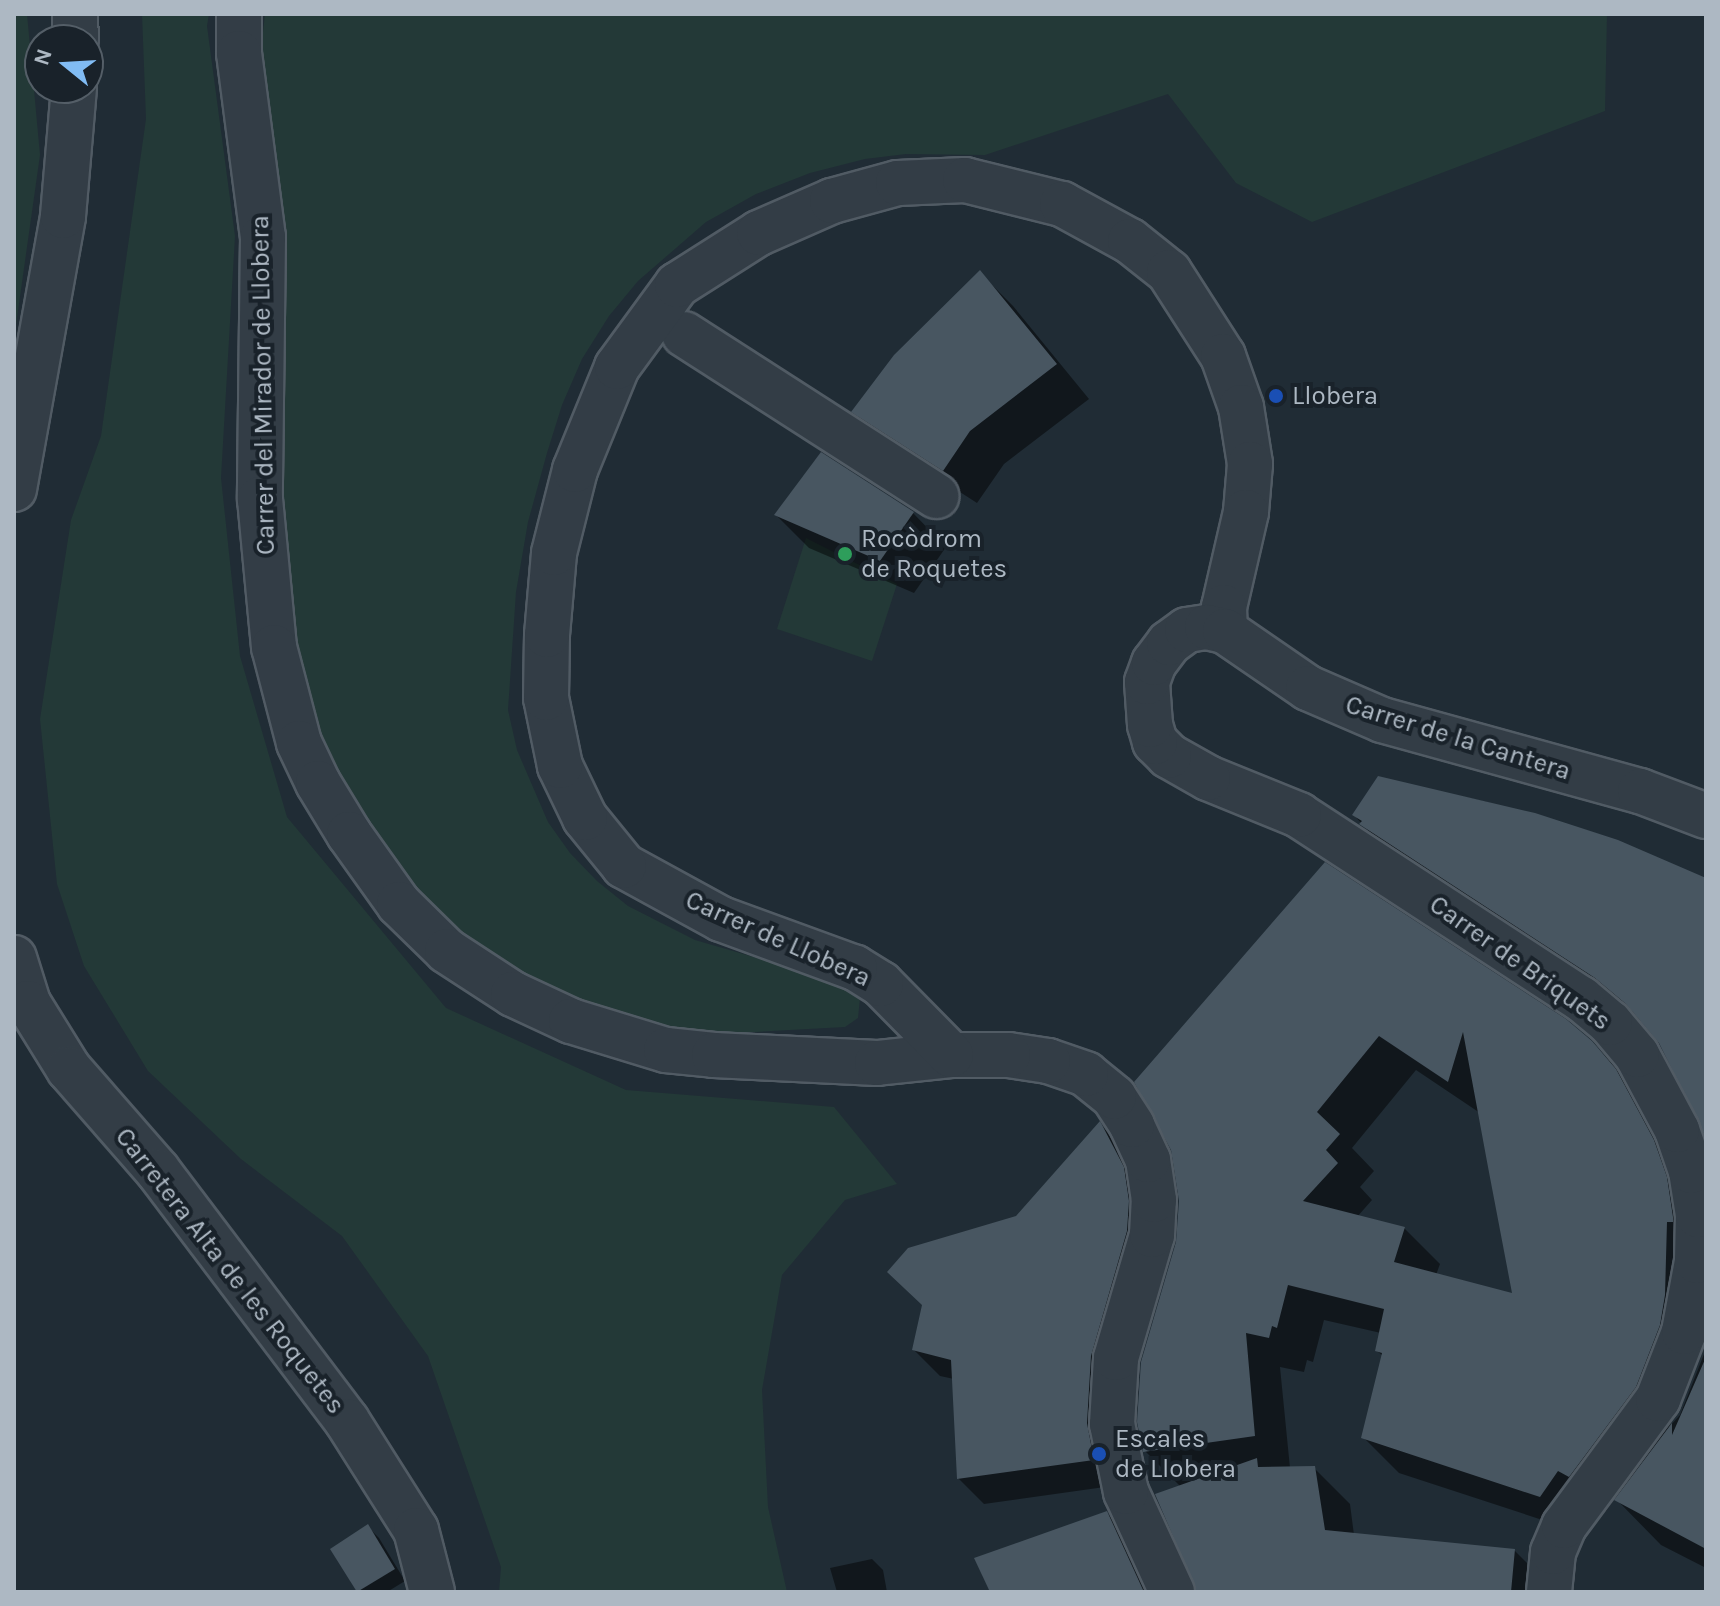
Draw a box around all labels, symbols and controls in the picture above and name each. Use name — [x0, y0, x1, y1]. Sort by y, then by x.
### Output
north arrow — [24, 24, 104, 104]
text: N — [28, 46, 58, 69]
street label: Carrer del Mirador de Llobera — [244, 215, 282, 555]
place label: Llobera — [1292, 380, 1378, 412]
marker: Llobera — [1267, 387, 1285, 405]
place label: Rocòdrom de Roquetes — [861, 523, 1007, 584]
marker: Rocòdrom de Roquetes — [836, 545, 854, 563]
street label: Carrer de la Cantera — [1342, 689, 1574, 787]
street label: Carrer de Llobera — [681, 884, 875, 994]
street label: Carrer de Briquets — [1423, 889, 1617, 1037]
street label: Carretera Alta de les Roquetes — [109, 1122, 351, 1420]
place label: Escales de Llobera — [1115, 1423, 1236, 1484]
marker: Escales de Llobera — [1090, 1445, 1108, 1463]

